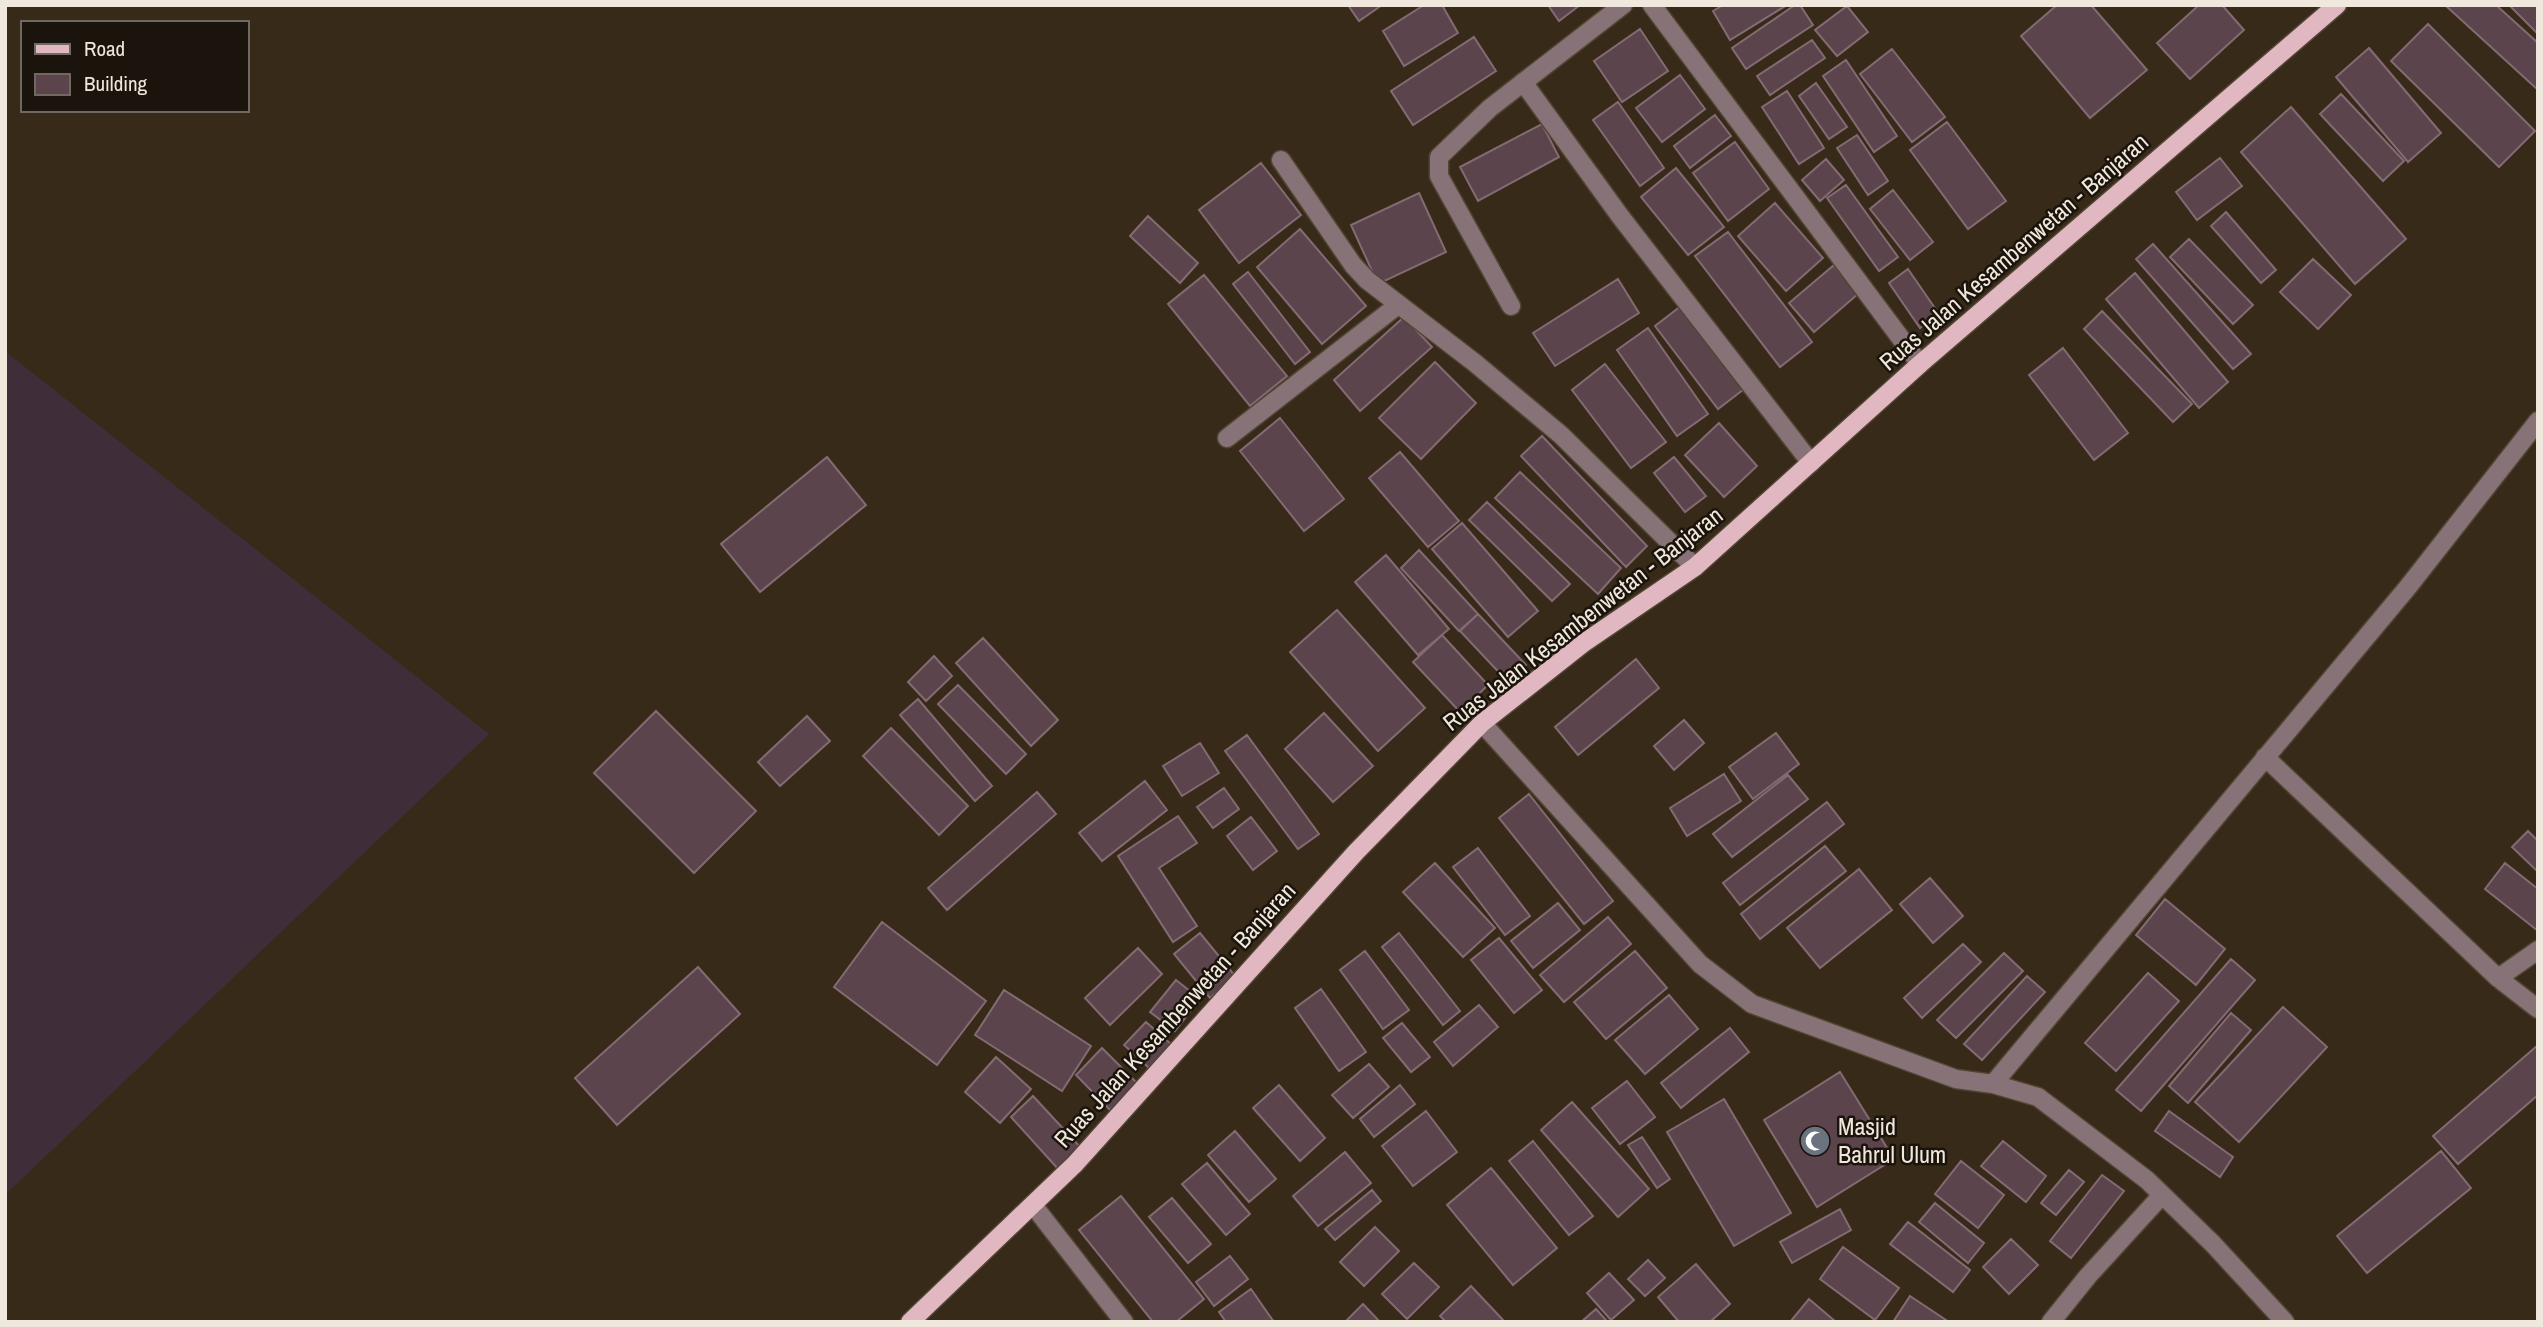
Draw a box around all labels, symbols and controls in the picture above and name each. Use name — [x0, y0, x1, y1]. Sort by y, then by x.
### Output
legend — [21, 21, 248, 112]
text: Road — [84, 34, 125, 63]
text: Building — [84, 69, 148, 98]
street label: Ruas Jalan Kesambenwetan - Banjaran — [1872, 125, 2155, 377]
street label: Ruas Jalan Kesambenwetan - Banjaran — [1436, 499, 1729, 738]
street label: Ruas Jalan Kesambenwetan - Banjaran — [1046, 875, 1302, 1154]
place label: Masjid Bahrul Ulum — [1838, 1110, 1946, 1170]
mosque icon: Masjid Bahrul Ulum — [1798, 1124, 1832, 1158]

